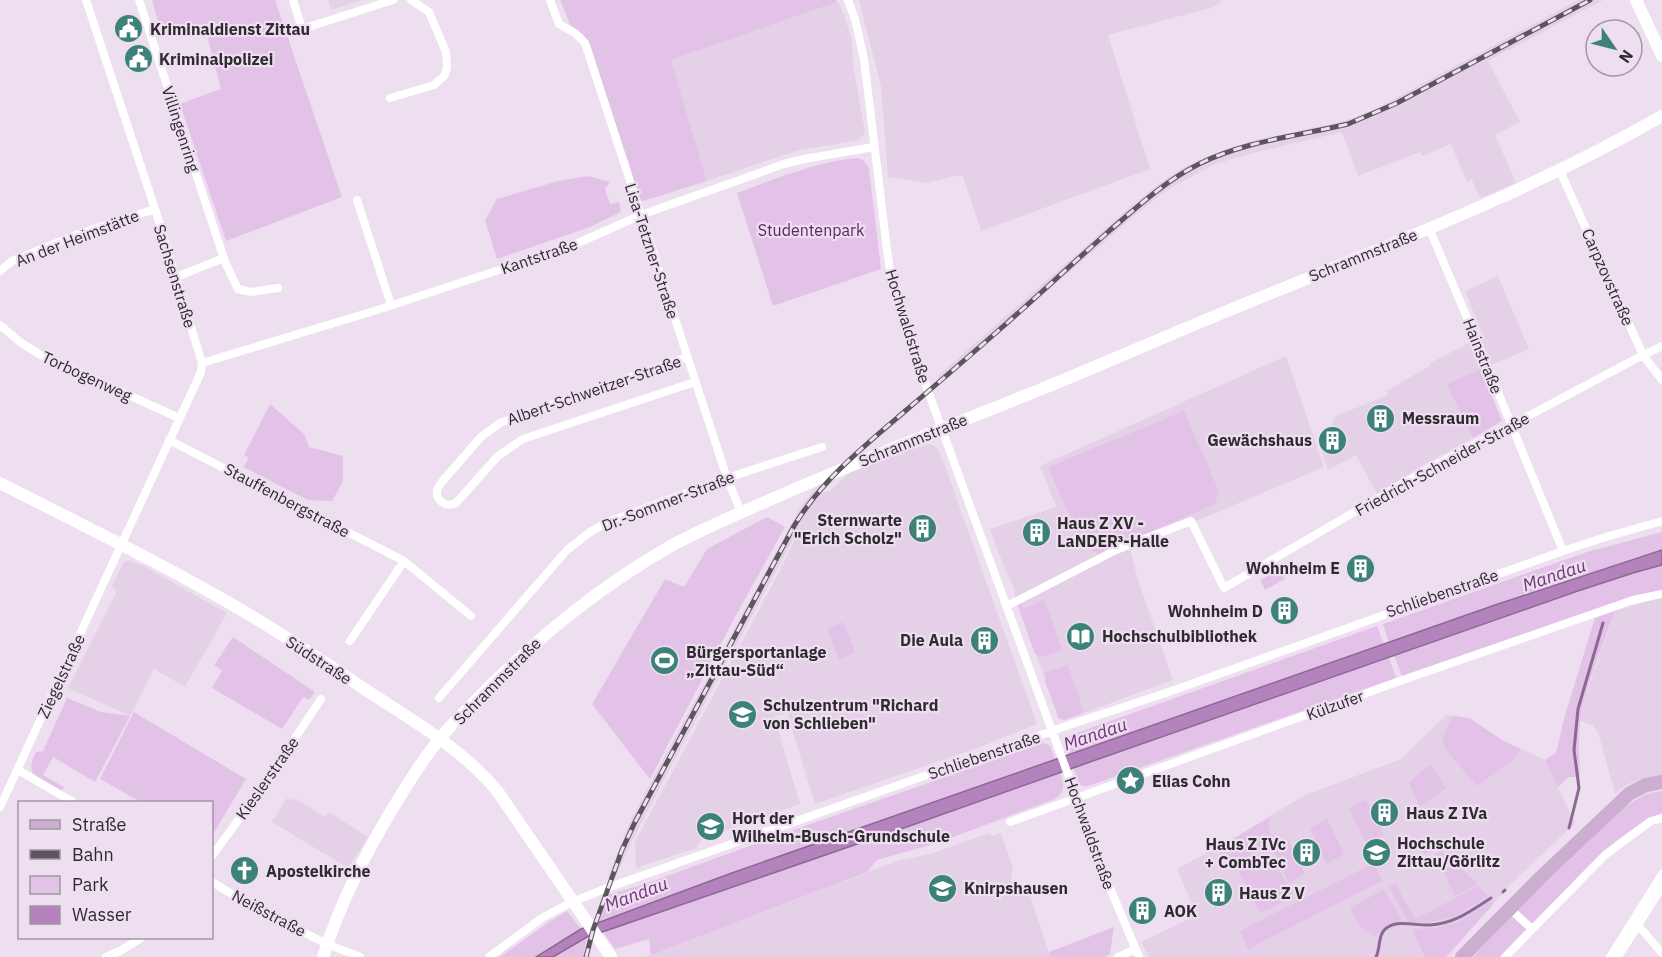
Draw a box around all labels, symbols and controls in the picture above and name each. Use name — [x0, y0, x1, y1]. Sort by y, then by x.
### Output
public building icon: Kriminaldienst Zittau — [113, 13, 145, 45]
north arrow — [1584, 18, 1644, 78]
place label: Kriminaldienst Zittau — [150, 19, 310, 39]
public building icon: Kriminalpolizei — [122, 43, 154, 75]
text: N — [1615, 46, 1638, 67]
place label: Kriminalpolizei — [159, 49, 273, 69]
street label: Villingenring — [158, 84, 204, 175]
street label: Lisa-Tetzner-Straße — [621, 181, 683, 322]
street label: An der Heimstätte — [12, 205, 142, 271]
park label: Studentenpark — [758, 220, 865, 240]
street label: Sachsenstraße — [150, 222, 200, 330]
street label: Schrammstraße — [1306, 224, 1420, 286]
street label: Carpzovstraße — [1578, 225, 1638, 329]
street label: Kantstraße — [498, 233, 580, 278]
street label: Hochwaldstraße — [881, 266, 935, 386]
street label: Hainstraße — [1459, 315, 1507, 397]
street label: Torbogenweg — [39, 346, 136, 406]
street label: Albert-Schweitzer-Straße — [504, 351, 684, 429]
building icon: Messraum — [1365, 402, 1397, 434]
street label: Friedrich-Schneider-Straße — [1351, 408, 1533, 520]
place label: Messraum — [1402, 408, 1479, 428]
street label: Schrammstraße — [856, 409, 970, 471]
building icon: Gewächshaus — [1317, 424, 1349, 456]
place label: Gewächshaus — [1207, 430, 1312, 450]
street label: Stauffenbergstraße — [221, 458, 353, 542]
street label: Dr.-Sommer-Straße — [599, 466, 737, 536]
place label: Sternwarte "Erich Scholz" — [794, 510, 902, 548]
building icon: Sternwarte "Erich Scholz" — [907, 513, 939, 545]
place label: Haus Z XV - LaNDER³-Halle — [1057, 513, 1169, 551]
building icon: Haus Z XV - LaNDER³-Halle — [1020, 516, 1052, 548]
building icon: Wohnheim E — [1345, 552, 1377, 584]
water label: Mandau — [1519, 553, 1589, 597]
place label: Wohnheim E — [1246, 558, 1340, 578]
street label: Schliebenstraße — [1383, 564, 1501, 622]
building icon: Wohnheim D — [1268, 595, 1300, 627]
place label: Wohnheim D — [1167, 601, 1263, 621]
library icon: Hochschulbibliothek — [1065, 620, 1097, 652]
building icon: Die Aula — [968, 624, 1000, 656]
place label: Hochschulbibliothek — [1102, 626, 1258, 646]
place label: Die Aula — [900, 630, 963, 650]
street label: Ziegelstraße — [33, 631, 89, 721]
street label: Südstraße — [282, 631, 356, 689]
street label: Schrammstraße — [449, 633, 545, 729]
place label: Bürgersportanlage „Zittau-Süd“ — [686, 642, 826, 680]
sports icon: Bürgersportanlage „Zittau-Süd“ — [649, 645, 681, 677]
street label: Külzufer — [1304, 685, 1367, 725]
place label: Schulzentrum "Richard von Schlieben" — [763, 695, 938, 733]
school or university icon: Schulzentrum "Richard von Schlieben" — [726, 698, 758, 730]
water label: Mandau — [1060, 712, 1130, 756]
street label: Schliebenstraße — [925, 726, 1043, 784]
street label: Kieslerstraße — [231, 733, 303, 823]
place icon: Elias Cohn — [1115, 765, 1147, 797]
place label: Elias Cohn — [1152, 771, 1231, 791]
street label: Hochwaldstraße — [1060, 774, 1120, 892]
building icon: Haus Z IVa — [1369, 797, 1401, 829]
legend — [18, 801, 213, 939]
place label: Haus Z IVa — [1406, 803, 1487, 823]
place label: Hort der Wilhelm-Busch-Grundschule — [732, 808, 950, 846]
school or university icon: Hort der Wilhelm-Busch-Grundschule — [695, 811, 727, 843]
text: Straße — [72, 813, 126, 836]
place label: Hochschule Zittau/Görlitz — [1397, 833, 1500, 871]
place label: Haus Z IVc + CombTec — [1205, 834, 1286, 872]
school or university icon: Hochschule Zittau/Görlitz — [1360, 836, 1392, 868]
building icon: Haus Z IVc + CombTec — [1291, 837, 1323, 869]
text: Bahn — [72, 843, 114, 866]
church icon: Apostelkirche — [229, 855, 261, 887]
place label: Apostelkirche — [266, 861, 371, 881]
water label: Mandau — [601, 871, 671, 917]
school or university icon: Knirpshausen — [927, 872, 959, 904]
text: Park — [72, 873, 109, 896]
building icon: Haus Z V — [1202, 877, 1234, 909]
place label: Knirpshausen — [964, 878, 1068, 898]
place label: Haus Z V — [1239, 883, 1306, 903]
street label: Neißstraße — [229, 885, 310, 941]
building icon: AOK — [1127, 895, 1159, 927]
place label: AOK — [1164, 901, 1197, 921]
text: Wasser — [72, 903, 132, 926]

